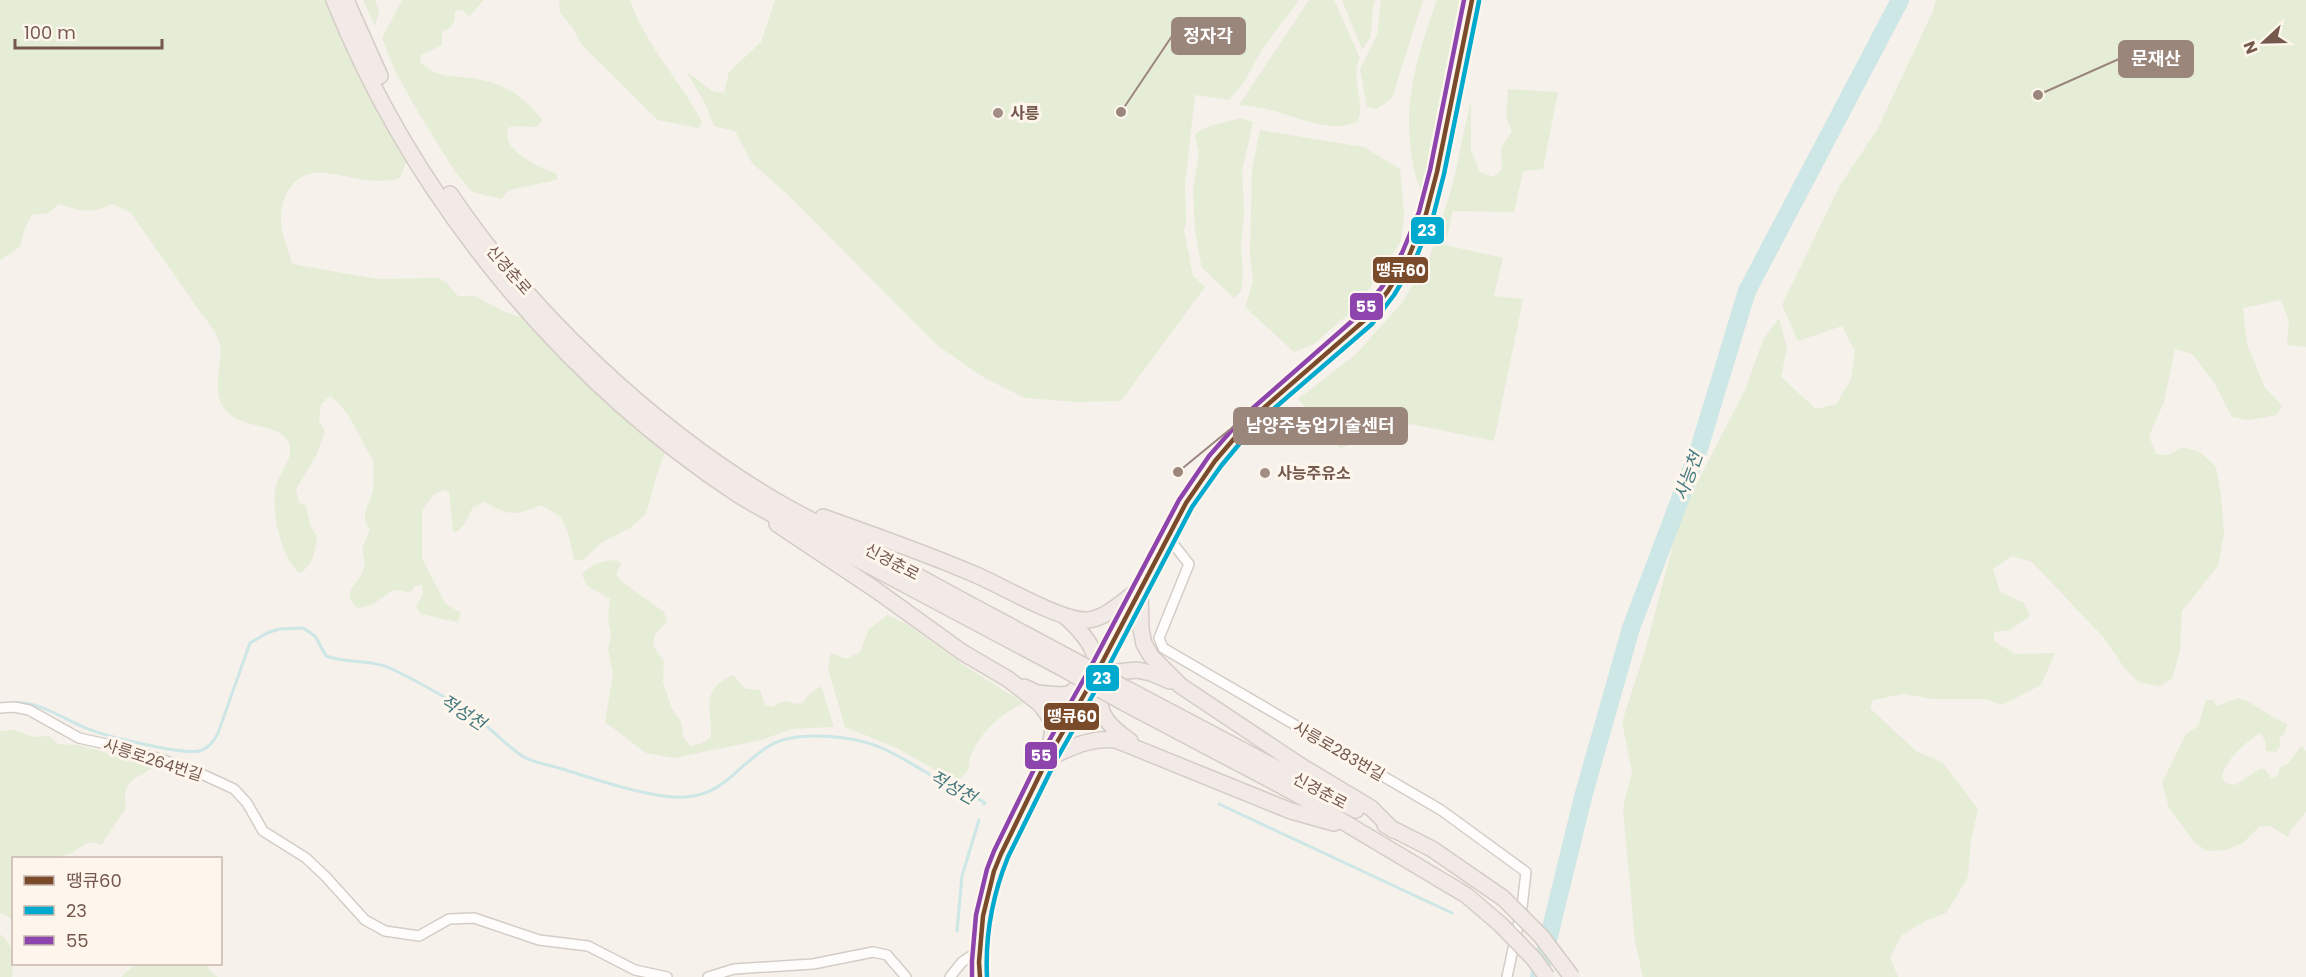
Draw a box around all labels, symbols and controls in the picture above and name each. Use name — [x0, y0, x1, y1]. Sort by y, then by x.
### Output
scale bar — [15, 12, 162, 50]
north arrow — [2234, 12, 2294, 72]
callout: 정자각 — [1172, 18, 1245, 54]
text: 100 m — [24, 20, 76, 45]
text: 정자각 — [1183, 23, 1233, 48]
text: N — [2238, 38, 2263, 57]
callout: 문재산 — [2119, 41, 2193, 77]
text: 문재산 — [2131, 46, 2181, 71]
place label: 사릉 — [1010, 102, 1040, 125]
marker: 사릉 — [991, 106, 1005, 120]
line badge: 23 — [1410, 216, 1445, 245]
text: 23 — [1418, 219, 1436, 242]
street label: 신경춘로 — [481, 240, 537, 300]
line badge: 땡큐60 — [1372, 256, 1429, 284]
text: 땡큐60 — [1376, 259, 1426, 282]
line badge: 55 — [1349, 292, 1384, 321]
text: 55 — [1356, 295, 1376, 318]
callout: 남양주농업기술센터 — [1234, 408, 1407, 444]
text: 남양주농업기술센터 — [1245, 413, 1395, 438]
water label: 사능천 — [1668, 446, 1709, 504]
place label: 사능주유소 — [1277, 462, 1351, 485]
marker: 사능주유소 — [1258, 466, 1272, 480]
street label: 신경춘로 — [861, 538, 924, 586]
line badge: 23 — [1085, 664, 1120, 692]
text: 23 — [1093, 667, 1111, 690]
water label: 적성천 — [435, 688, 493, 737]
line badge: 땡큐60 — [1043, 702, 1100, 731]
text: 땡큐60 — [1047, 705, 1097, 728]
street label: 사릉로283번길 — [1289, 715, 1389, 787]
street label: 사릉로264번길 — [100, 733, 206, 787]
line badge: 55 — [1024, 741, 1058, 770]
text: 55 — [1031, 744, 1051, 767]
water label: 적성천 — [925, 764, 983, 811]
street label: 신경춘로 — [1289, 767, 1352, 815]
legend — [12, 857, 222, 965]
text: 땡큐60 — [66, 868, 122, 893]
text: 23 — [66, 898, 87, 923]
text: 55 — [66, 928, 89, 953]

